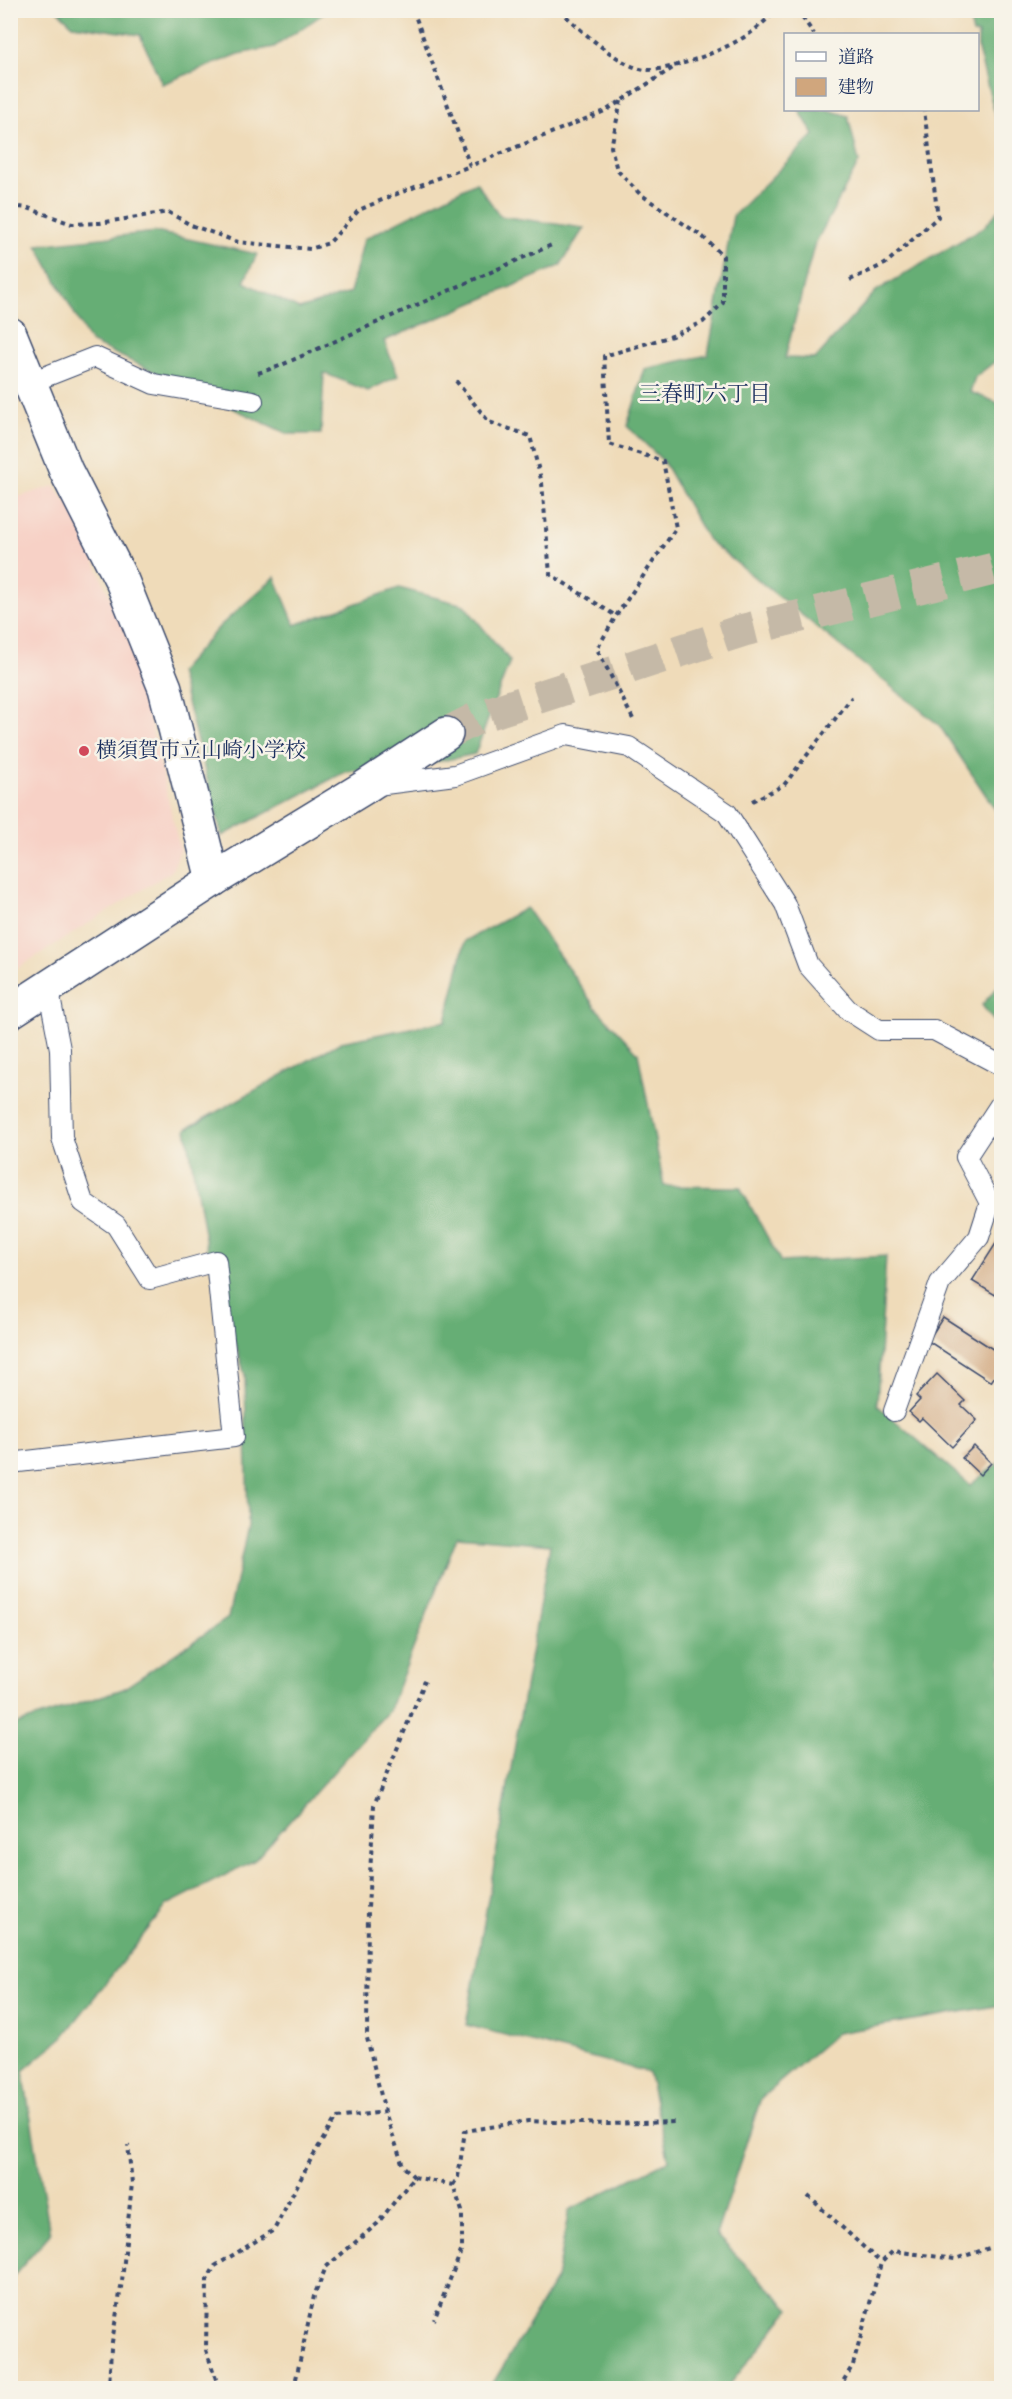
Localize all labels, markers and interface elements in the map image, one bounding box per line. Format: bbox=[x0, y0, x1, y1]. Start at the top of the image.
legend bbox=[784, 33, 979, 111]
text: 道路 bbox=[838, 47, 874, 70]
text: 建物 bbox=[838, 77, 874, 100]
district label: 三春町六丁目 bbox=[639, 381, 771, 409]
place label: 横須賀市立山崎小学校 bbox=[96, 738, 306, 765]
marker: 横須賀市立山崎小学校 bbox=[77, 744, 91, 758]

